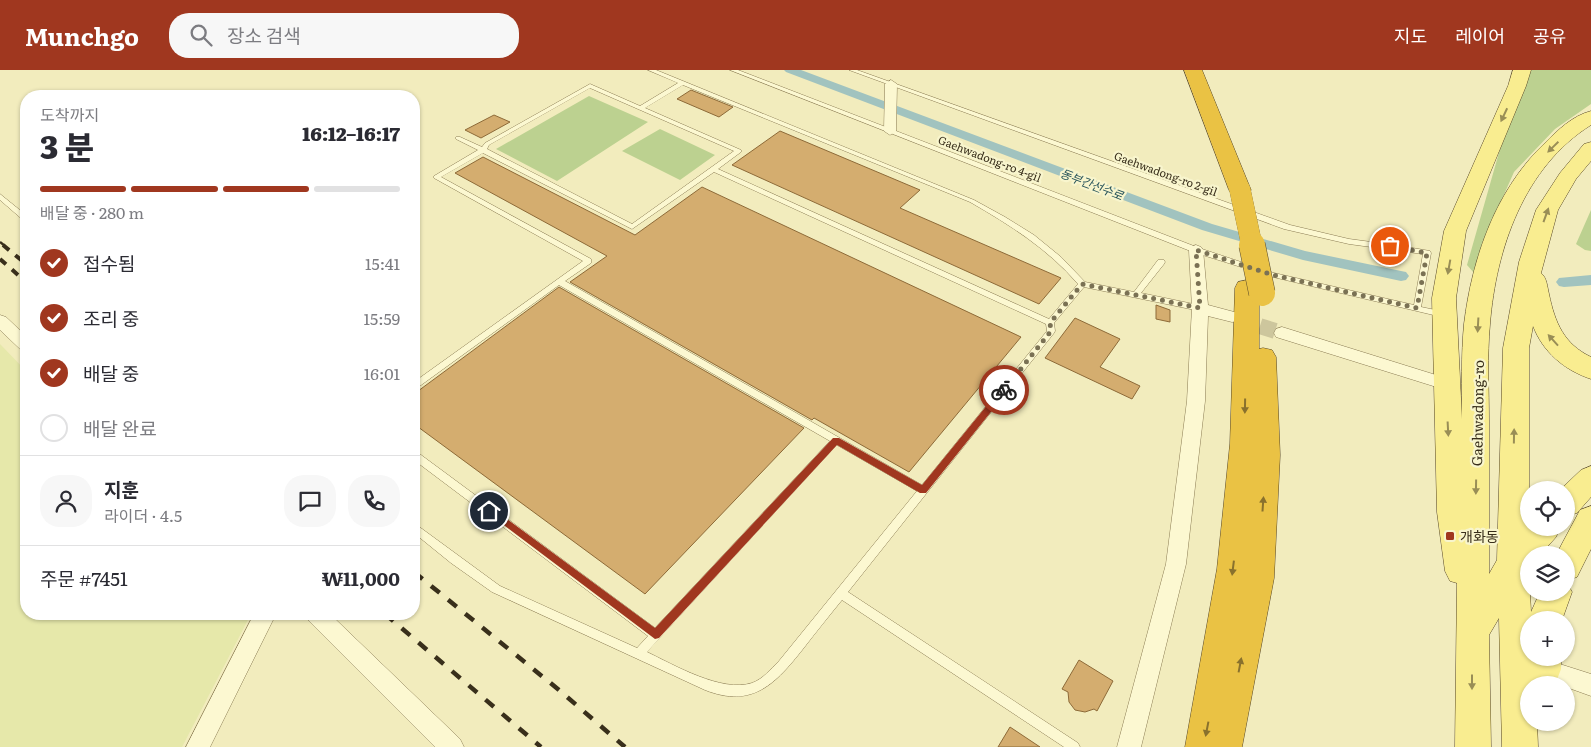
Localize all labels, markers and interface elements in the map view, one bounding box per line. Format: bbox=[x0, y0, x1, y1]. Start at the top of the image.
search box bbox=[169, 13, 519, 58]
text: Munchgo bbox=[25, 18, 139, 53]
icon: search bbox=[187, 21, 215, 49]
text: 장소 검색 bbox=[227, 21, 301, 49]
text: 지도 bbox=[1394, 22, 1427, 49]
text: 레이어 bbox=[1455, 22, 1505, 49]
text: 공유 bbox=[1533, 22, 1566, 49]
text: 도착까지 bbox=[40, 102, 99, 126]
one-way arrow bbox=[1500, 108, 1508, 122]
text: 16:12–16:17 bbox=[302, 119, 400, 147]
text: 3 분 bbox=[40, 121, 94, 169]
street label: Gaehwadong-ro 4-gil bbox=[936, 131, 1044, 185]
one-way arrow bbox=[1547, 141, 1559, 153]
street label: Gaehwadong-ro 2-gil bbox=[1112, 147, 1220, 199]
water label: 동부간선수로 bbox=[1058, 164, 1127, 205]
text: 배달 중 · 280 m bbox=[40, 200, 144, 224]
one-way arrow bbox=[1542, 207, 1550, 222]
pin bbox=[1369, 225, 1411, 267]
icon: bag bbox=[1376, 232, 1404, 260]
icon: check bbox=[40, 249, 68, 277]
text: 접수됨 bbox=[83, 249, 135, 277]
text: 15:41 bbox=[365, 251, 400, 275]
one-way arrow bbox=[1445, 260, 1453, 276]
icon: check bbox=[40, 304, 68, 332]
text: 조리 중 bbox=[83, 304, 139, 332]
text: 15:59 bbox=[364, 306, 400, 330]
one-way arrow bbox=[1474, 317, 1482, 333]
one-way arrow bbox=[1547, 333, 1558, 346]
icon: check bbox=[40, 359, 68, 387]
text: 배달 중 bbox=[83, 359, 139, 387]
street label: Gaehwadong-ro bbox=[1466, 360, 1488, 466]
text: 16:01 bbox=[364, 361, 400, 385]
courier bbox=[979, 365, 1029, 415]
icon: bike bbox=[990, 376, 1018, 404]
one-way arrow bbox=[1241, 399, 1249, 415]
text: 배달 완료 bbox=[83, 414, 157, 442]
one-way arrow bbox=[1444, 422, 1452, 438]
one-way arrow bbox=[1511, 428, 1519, 444]
button: person bbox=[40, 475, 92, 527]
text: 지훈 bbox=[104, 475, 139, 503]
button: chat bbox=[284, 475, 336, 527]
button: phone bbox=[348, 475, 400, 527]
one-way arrow bbox=[1471, 479, 1479, 495]
map controls bbox=[1520, 481, 1575, 731]
button: locate bbox=[1520, 481, 1575, 536]
pin bbox=[468, 490, 510, 532]
one-way arrow bbox=[1259, 496, 1267, 512]
icon: home bbox=[475, 497, 503, 525]
text: 라이더 · 4.5 bbox=[104, 503, 182, 527]
place label: 개화동 bbox=[1460, 526, 1499, 546]
marker: 개화동 bbox=[1444, 530, 1456, 542]
button: layers bbox=[1520, 546, 1575, 601]
one-way arrow bbox=[1229, 561, 1237, 577]
text: 주문 #7451 bbox=[40, 564, 128, 592]
text: ₩11,000 bbox=[322, 564, 400, 592]
button: + bbox=[1520, 611, 1575, 666]
one-way arrow bbox=[1236, 657, 1244, 672]
one-way arrow bbox=[1468, 674, 1476, 690]
button: − bbox=[1520, 676, 1575, 731]
one-way arrow bbox=[1203, 721, 1211, 736]

